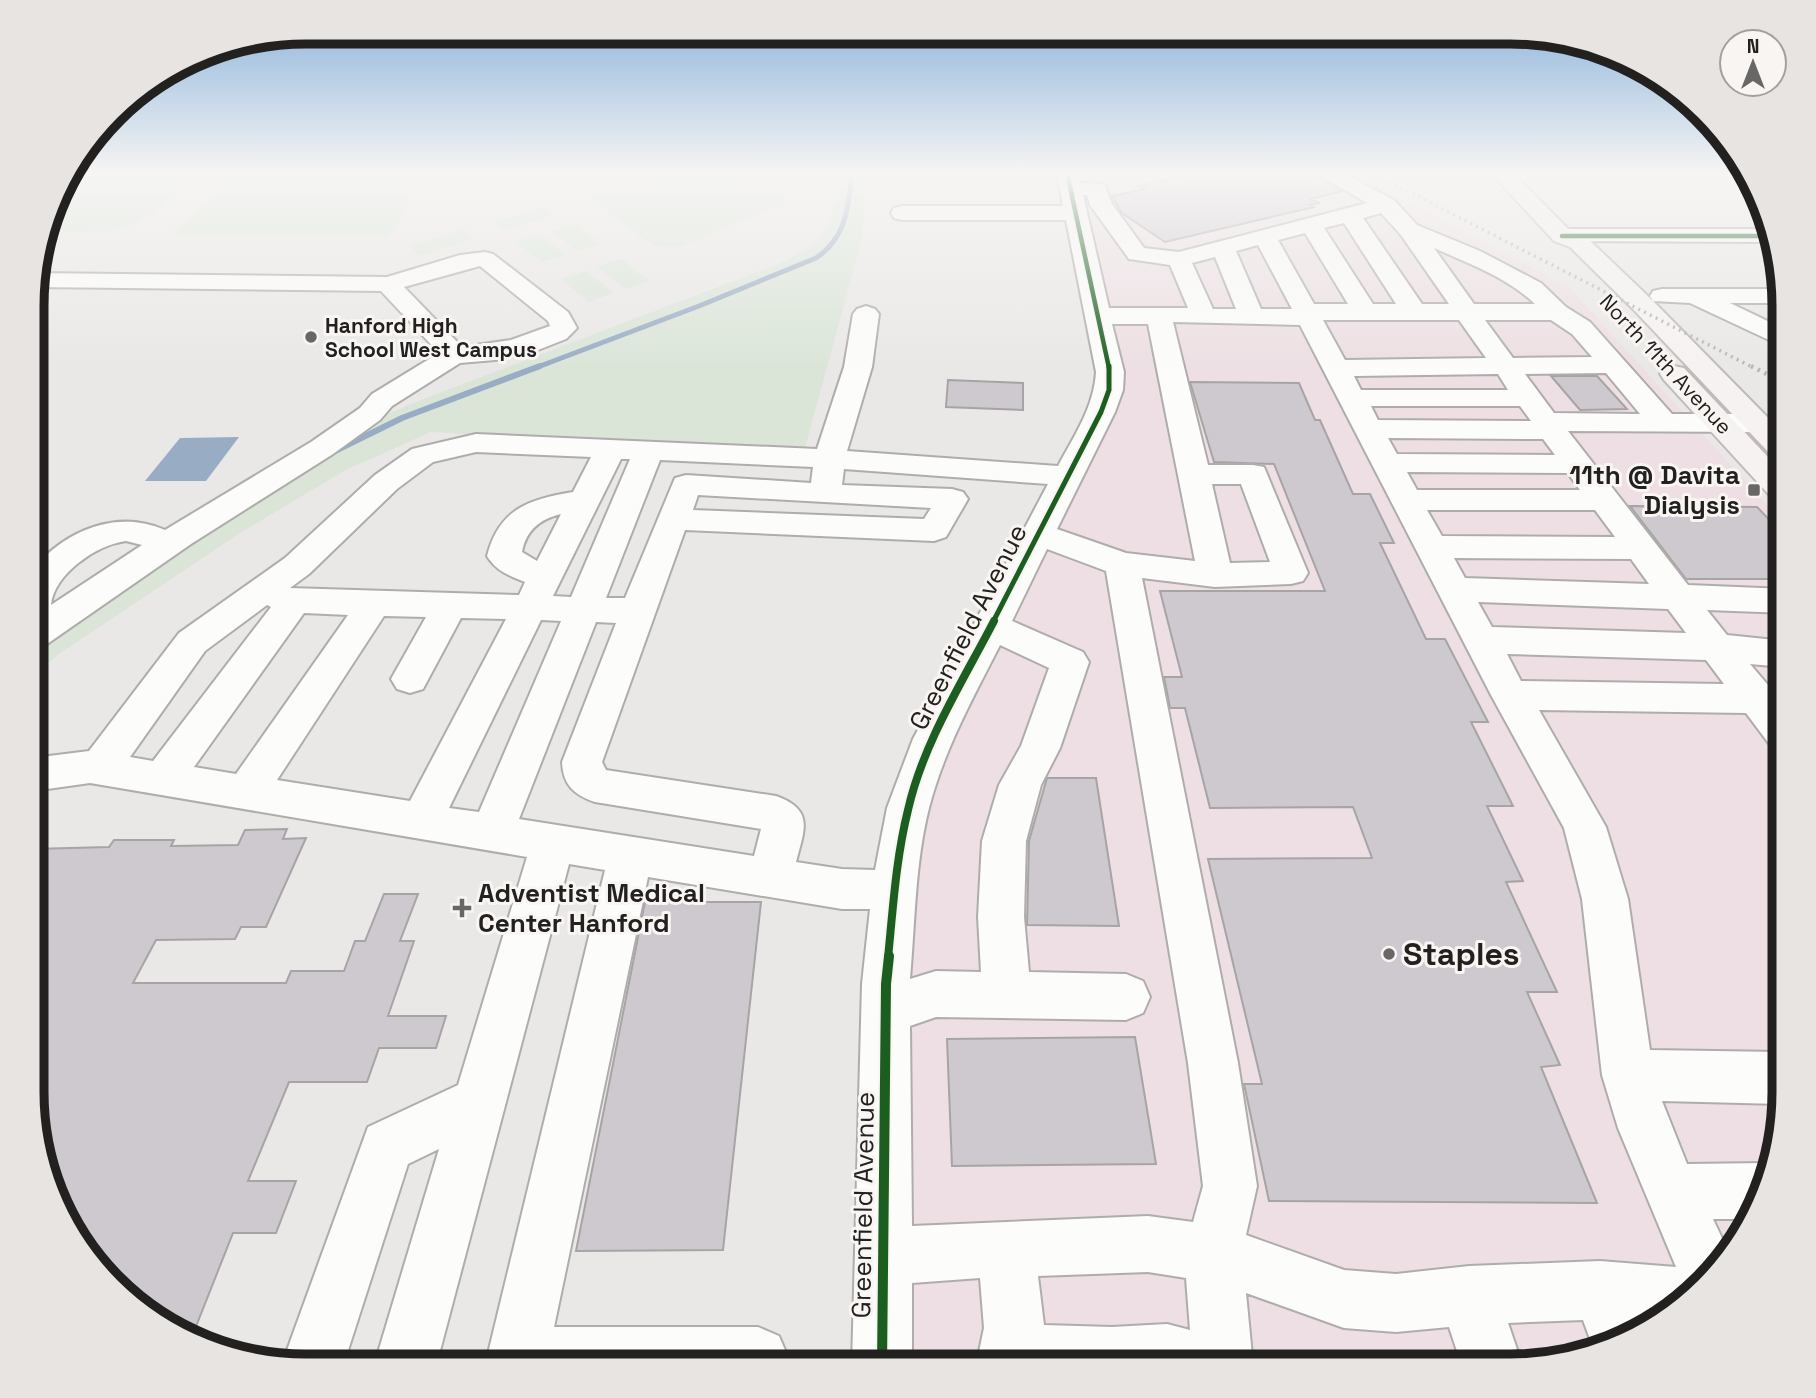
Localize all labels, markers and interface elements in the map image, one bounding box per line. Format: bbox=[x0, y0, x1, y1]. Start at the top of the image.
north arrow bbox=[1718, 28, 1788, 98]
text: N bbox=[1747, 34, 1759, 59]
street label: North 11th Avenue bbox=[1594, 288, 1738, 440]
place label: Hanford High School West Campus bbox=[325, 312, 537, 363]
marker: Hanford High School West Campus bbox=[303, 329, 319, 345]
place label: 11th @ Davita Dialysis bbox=[1569, 458, 1740, 522]
marker: 11th @ Davita Dialysis bbox=[1746, 482, 1762, 498]
street label: Greenfield Avenue bbox=[901, 518, 1035, 736]
place label: Adventist Medical Center Hanford bbox=[478, 876, 705, 940]
marker: Adventist Medical Center Hanford bbox=[452, 898, 472, 918]
place label: Staples bbox=[1403, 934, 1520, 974]
marker: Staples bbox=[1381, 946, 1397, 962]
street label: Greenfield Avenue bbox=[844, 1091, 882, 1319]

